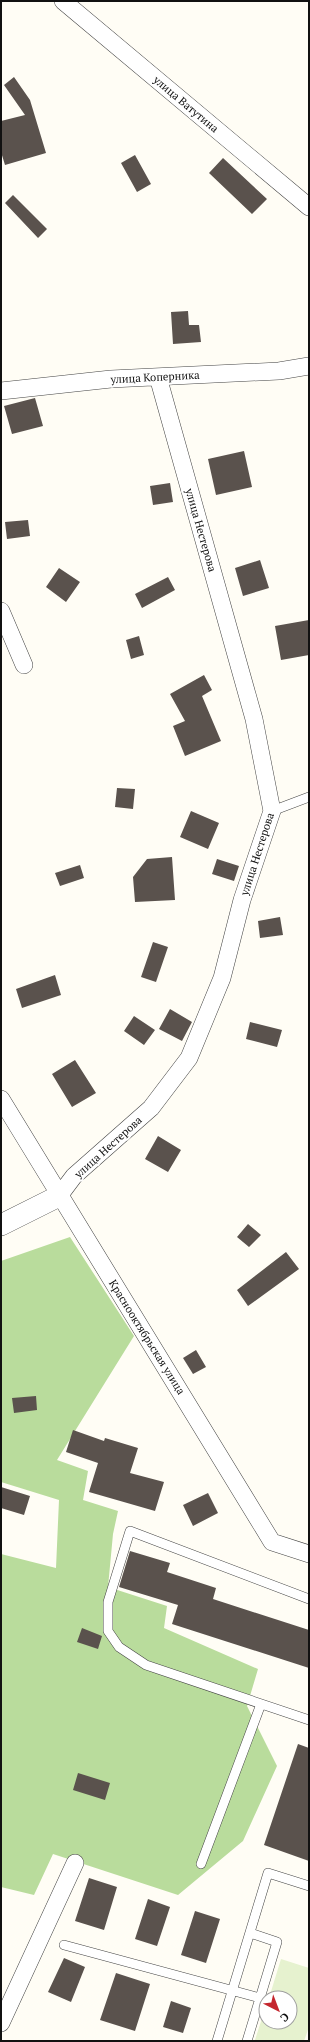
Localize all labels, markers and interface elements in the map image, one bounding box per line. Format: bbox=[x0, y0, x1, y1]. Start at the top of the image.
street label: улица Ватутина bbox=[150, 72, 222, 136]
street label: улица Коперника bbox=[109, 368, 200, 386]
street label: улица Нестерова bbox=[182, 486, 220, 574]
street label: улица Нестерова bbox=[237, 810, 277, 898]
street label: улица Нестерова bbox=[71, 1113, 145, 1182]
street label: Краснооктябрьская улица bbox=[106, 1277, 188, 1397]
north arrow bbox=[258, 1990, 298, 2030]
text: С bbox=[277, 2010, 292, 2025]

